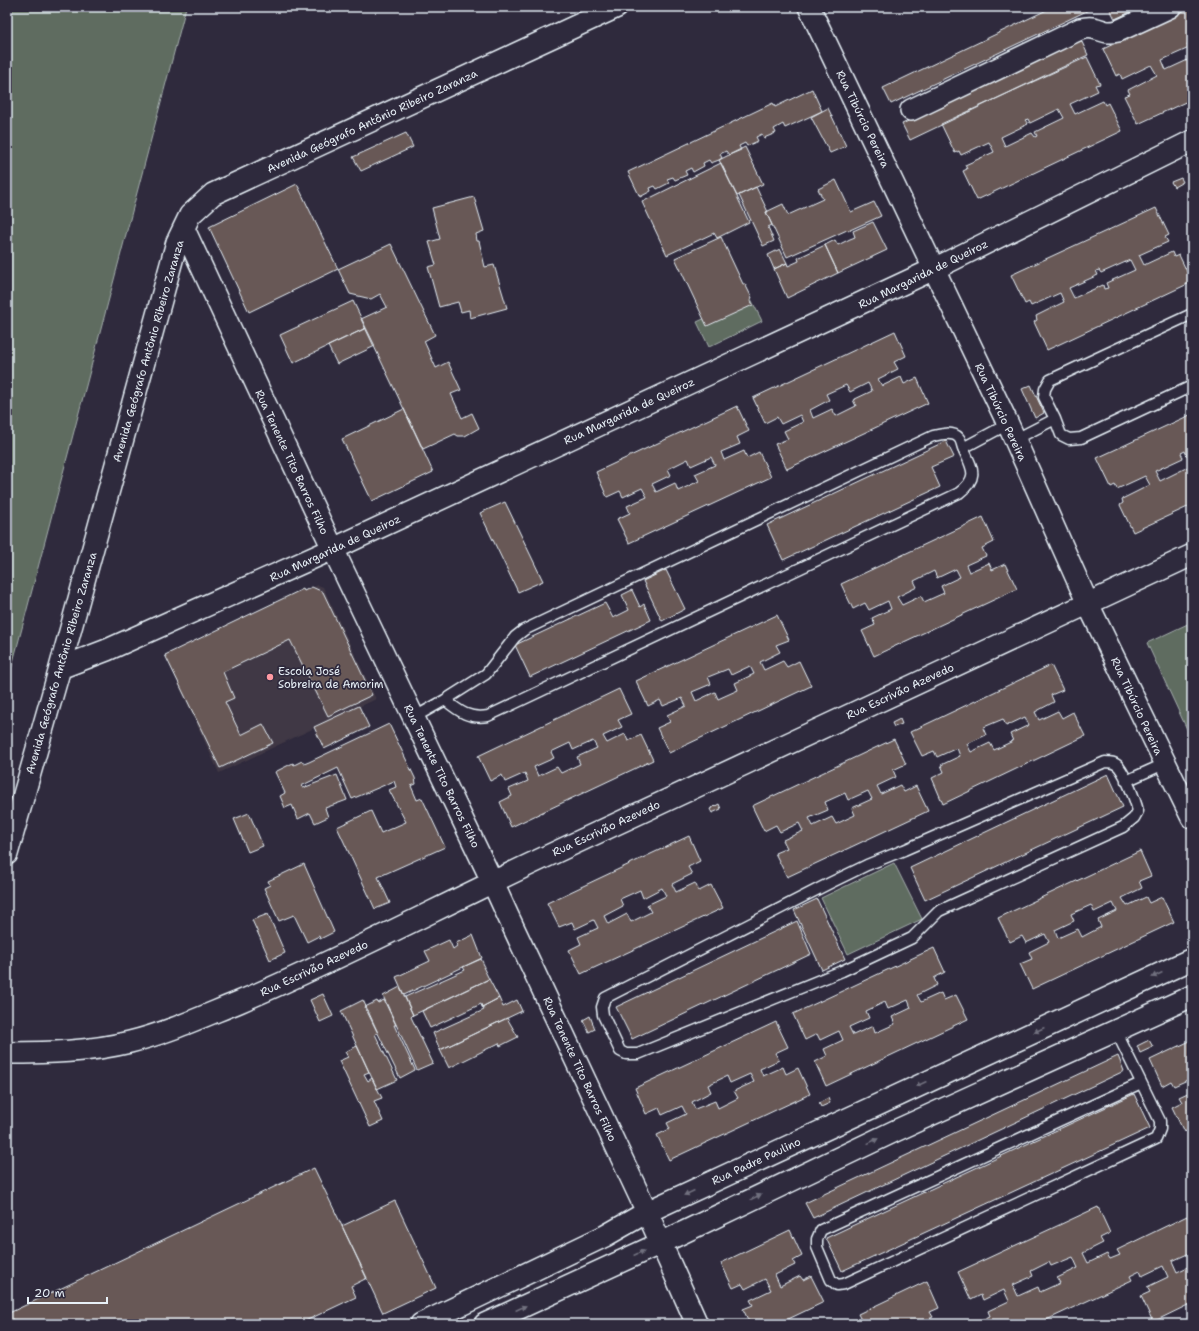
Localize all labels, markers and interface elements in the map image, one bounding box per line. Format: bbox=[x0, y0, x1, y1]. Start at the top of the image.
street label: Avenida Geógrafo Antônio Ribeiro Zaranza bbox=[265, 66, 480, 177]
street label: Rua Tibúrcio Pereira bbox=[832, 68, 893, 171]
street label: Rua Margarida de Queiroz bbox=[856, 236, 991, 312]
street label: Avenida Geógrafo Antônio Ribeiro Zaranza bbox=[110, 238, 187, 464]
street label: Rua Tibúrcio Pereira bbox=[971, 361, 1030, 464]
street label: Rua Margarida de Queiroz bbox=[561, 375, 697, 448]
street label: Rua Tenente Tito Barros Filho bbox=[251, 387, 332, 537]
street label: Rua Margarida de Queiroz bbox=[267, 512, 403, 585]
street label: Avenida Geógrafo Antônio Ribeiro Zaranza bbox=[23, 550, 100, 776]
street label: Rua Tibúrcio Pereira bbox=[1107, 655, 1166, 758]
street label: Rua Escrivão Azevedo bbox=[844, 660, 957, 723]
place label: Escola José Sobreira de Amorim bbox=[278, 664, 384, 692]
marker: Escola José Sobreira de Amorim bbox=[265, 672, 275, 682]
street label: Rua Tenente Tito Barros Filho bbox=[400, 702, 483, 851]
street label: Rua Escrivão Azevedo bbox=[550, 797, 663, 860]
street label: Rua Escrivão Azevedo bbox=[258, 937, 371, 1000]
one-way arrow bbox=[1151, 972, 1162, 978]
street label: Rua Tenente Tito Barros Filho bbox=[539, 994, 620, 1144]
one-way arrow bbox=[1033, 1027, 1044, 1033]
one-way arrow bbox=[915, 1081, 926, 1087]
street label: Rua Padre Paulino bbox=[709, 1134, 803, 1189]
one-way arrow bbox=[868, 1138, 879, 1144]
one-way arrow bbox=[683, 1190, 694, 1196]
one-way arrow bbox=[750, 1194, 762, 1200]
one-way arrow bbox=[633, 1250, 644, 1256]
scale bar bbox=[28, 1279, 107, 1305]
text: 20 m bbox=[34, 1285, 65, 1301]
one-way arrow bbox=[515, 1305, 526, 1311]

